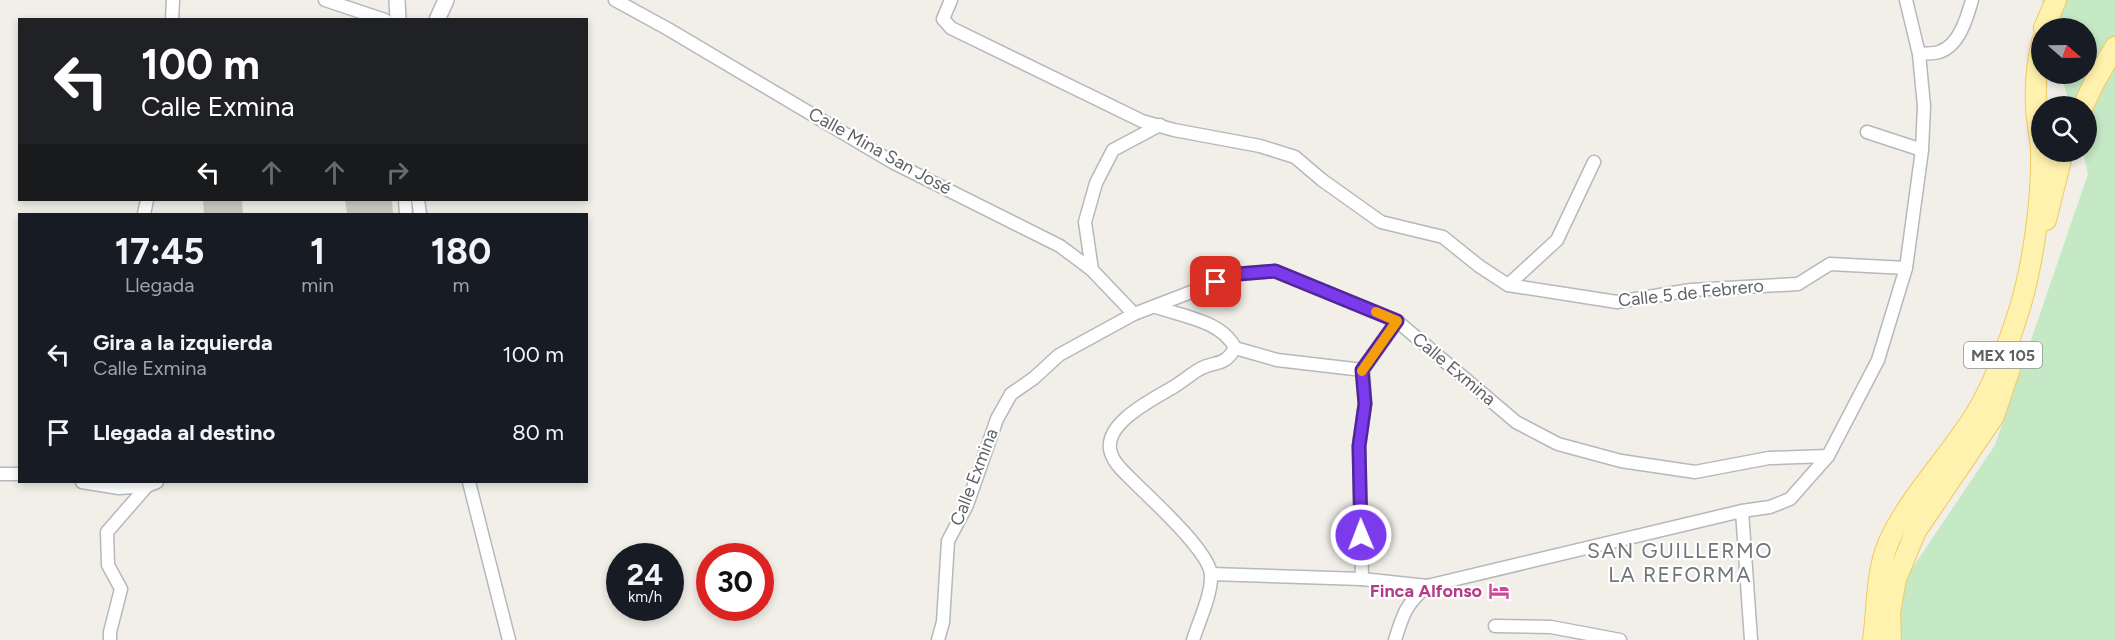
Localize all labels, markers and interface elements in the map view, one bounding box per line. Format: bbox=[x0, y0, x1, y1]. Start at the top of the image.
north arrow bbox=[2031, 18, 2097, 84]
map controls bbox=[2031, 18, 2097, 162]
text: 100 m bbox=[141, 39, 260, 90]
icon: left bbox=[42, 42, 120, 120]
text: Calle Exmina bbox=[141, 90, 294, 123]
button: search bbox=[2031, 96, 2097, 162]
street label: Calle Mina San José bbox=[805, 103, 955, 200]
icon: left bbox=[192, 156, 225, 189]
icon: ahead bbox=[255, 156, 288, 189]
icon: ahead bbox=[318, 156, 351, 189]
icon: right bbox=[381, 156, 414, 189]
text: 17:45 bbox=[115, 230, 204, 273]
text: 1 bbox=[310, 230, 325, 273]
text: 180 bbox=[431, 230, 491, 273]
pin bbox=[1190, 256, 1241, 307]
icon: arrive bbox=[1199, 265, 1232, 298]
text: Llegada bbox=[125, 273, 194, 297]
text: min bbox=[301, 273, 334, 297]
text: m bbox=[452, 273, 469, 297]
street label: Calle 5 de Febrero bbox=[1617, 274, 1765, 312]
street label: Calle Exmina bbox=[1408, 328, 1500, 410]
text: Gira a la izquierda bbox=[93, 329, 273, 356]
icon: left bbox=[42, 338, 75, 371]
text: 100 m bbox=[503, 341, 564, 368]
road number: MEX 105 bbox=[1964, 342, 2042, 368]
text: Calle Exmina bbox=[93, 356, 207, 380]
icon: arrive bbox=[42, 416, 75, 449]
text: Llegada al destino bbox=[93, 419, 275, 446]
text: 80 m bbox=[512, 419, 564, 446]
street label: Calle Exmina bbox=[945, 425, 1003, 529]
position arrow bbox=[1329, 503, 1393, 567]
district label: SAN GUILLERMO LA REFORMA bbox=[1587, 538, 1773, 587]
speed limit sign: 30 bbox=[696, 543, 774, 621]
text: 24 bbox=[627, 556, 663, 593]
hotel icon: Finca Alfonso bbox=[1487, 579, 1511, 603]
place label: Finca Alfonso bbox=[1370, 580, 1482, 602]
text: km/h bbox=[628, 588, 662, 606]

